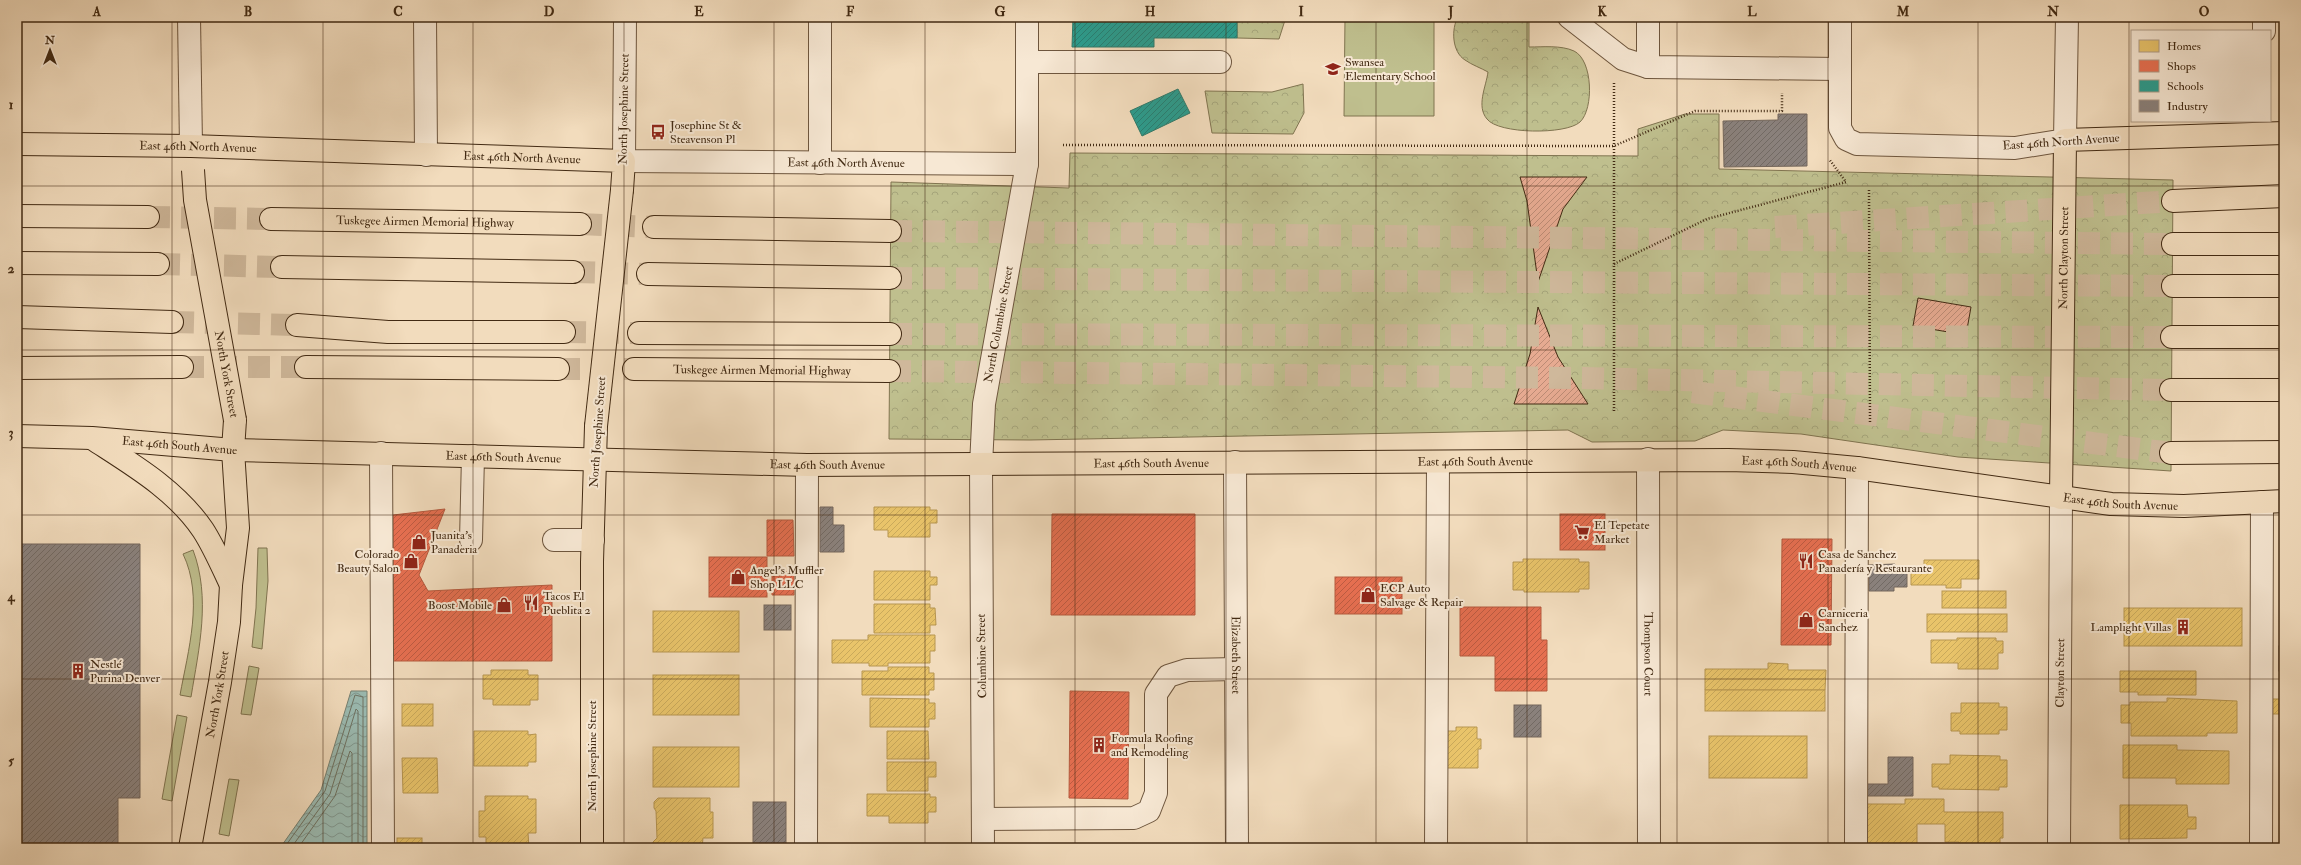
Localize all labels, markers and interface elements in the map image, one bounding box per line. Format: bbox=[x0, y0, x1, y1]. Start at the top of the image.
text: A bbox=[92, 4, 102, 20]
text: B bbox=[244, 4, 252, 20]
text: C bbox=[393, 4, 403, 20]
text: D bbox=[544, 4, 555, 20]
text: E bbox=[694, 4, 704, 20]
text: F bbox=[846, 4, 855, 20]
text: G bbox=[995, 4, 1006, 20]
text: H bbox=[1145, 4, 1156, 20]
text: I bbox=[1298, 4, 1304, 20]
text: J bbox=[1447, 4, 1454, 21]
text: K bbox=[1597, 4, 1607, 20]
text: L bbox=[1747, 4, 1757, 20]
text: M bbox=[1896, 4, 1910, 20]
text: N bbox=[2046, 4, 2059, 20]
text: O bbox=[2199, 4, 2210, 20]
north arrow bbox=[30, 30, 70, 70]
legend bbox=[2131, 30, 2271, 122]
text: N bbox=[44, 34, 56, 47]
text: Homes bbox=[2167, 39, 2201, 54]
street label: North Josephine Street bbox=[616, 53, 632, 165]
place label: Swansea Elementary School bbox=[1345, 55, 1436, 84]
text: Shops bbox=[2167, 59, 2196, 74]
school or university icon: Swansea Elementary School bbox=[1324, 60, 1342, 78]
text: Schools bbox=[2167, 79, 2204, 94]
text: 1 bbox=[9, 97, 14, 113]
text: Industry bbox=[2167, 99, 2209, 114]
place label: Josephine St & Steavenson Pl bbox=[669, 118, 742, 147]
bus stop icon: Josephine St & Steavenson Pl bbox=[649, 123, 667, 141]
street label: East 46th North Avenue bbox=[2002, 130, 2120, 154]
street label: East 46th North Avenue bbox=[139, 138, 257, 156]
street label: East 46th North Avenue bbox=[463, 148, 581, 167]
street label: East 46th North Avenue bbox=[787, 155, 905, 171]
street label: North Clayton Street bbox=[2056, 206, 2072, 309]
street label: Tuskegee Airmen Memorial Highway bbox=[336, 213, 515, 230]
text: 2 bbox=[8, 261, 15, 277]
street label: North Columbine Street bbox=[980, 265, 1016, 384]
street label: North York Street bbox=[211, 329, 242, 419]
street label: Tuskegee Airmen Memorial Highway bbox=[673, 362, 852, 378]
street label: North Josephine Street bbox=[587, 376, 609, 488]
text: 3 bbox=[9, 425, 14, 441]
street label: East 46th South Avenue bbox=[121, 433, 237, 458]
street label: East 46th South Avenue bbox=[445, 448, 561, 466]
street label: East 46th South Avenue bbox=[1741, 453, 1857, 475]
street label: East 46th South Avenue bbox=[1417, 454, 1533, 469]
street label: East 46th South Avenue bbox=[1093, 455, 1209, 471]
street label: East 46th South Avenue bbox=[769, 457, 885, 473]
street label: East 46th South Avenue bbox=[2062, 490, 2178, 513]
place label: El Tepetate Market bbox=[1594, 518, 1649, 547]
supermarket icon: El Tepetate Market bbox=[1573, 523, 1591, 541]
place label: Juanita's Panaderia bbox=[430, 528, 478, 557]
shop icon: Juanita's Panaderia bbox=[410, 533, 428, 551]
place label: Colorado Beauty Salon bbox=[337, 547, 399, 576]
place label: Casa de Sanchez Panadería y Restaurante bbox=[1818, 547, 1932, 576]
shop icon: Colorado Beauty Salon bbox=[402, 552, 420, 570]
restaurant icon: Casa de Sanchez Panadería y Restaurante bbox=[1797, 552, 1815, 570]
place label: Angel's Muffler Shop LLC bbox=[749, 563, 824, 592]
shop icon: Angel's Muffler Shop LLC bbox=[729, 568, 747, 586]
place label: ECP Auto Salvage & Repair bbox=[1380, 581, 1463, 610]
shop icon: ECP Auto Salvage & Repair bbox=[1359, 586, 1377, 604]
text: 4 bbox=[6, 589, 15, 605]
place label: Tacos El Pueblita 2 bbox=[543, 589, 591, 618]
restaurant icon: Tacos El Pueblita 2 bbox=[522, 594, 540, 612]
shop icon: Boost Mobile bbox=[495, 596, 513, 614]
place label: Boost Mobile bbox=[428, 598, 492, 613]
place label: Carniceria Sanchez bbox=[1818, 606, 1869, 635]
shop icon: Carniceria Sanchez bbox=[1797, 611, 1815, 629]
street label: Thompson Court bbox=[1641, 612, 1656, 696]
street label: Columbine Street bbox=[974, 613, 990, 698]
street label: Elizabeth Street bbox=[1228, 616, 1244, 694]
building icon: Lamplight Villas bbox=[2174, 618, 2192, 636]
place label: Lamplight Villas bbox=[2090, 620, 2171, 635]
street label: Clayton Street bbox=[2052, 638, 2068, 708]
street label: North York Street bbox=[203, 650, 232, 739]
place label: Nestlé Purina Denver bbox=[90, 657, 160, 686]
building icon: Nestlé Purina Denver bbox=[69, 662, 87, 680]
street label: North Josephine Street bbox=[585, 700, 600, 812]
place label: Formula Roofing and Remodeling bbox=[1111, 731, 1194, 760]
building icon: Formula Roofing and Remodeling bbox=[1090, 736, 1108, 754]
text: 5 bbox=[8, 753, 14, 769]

